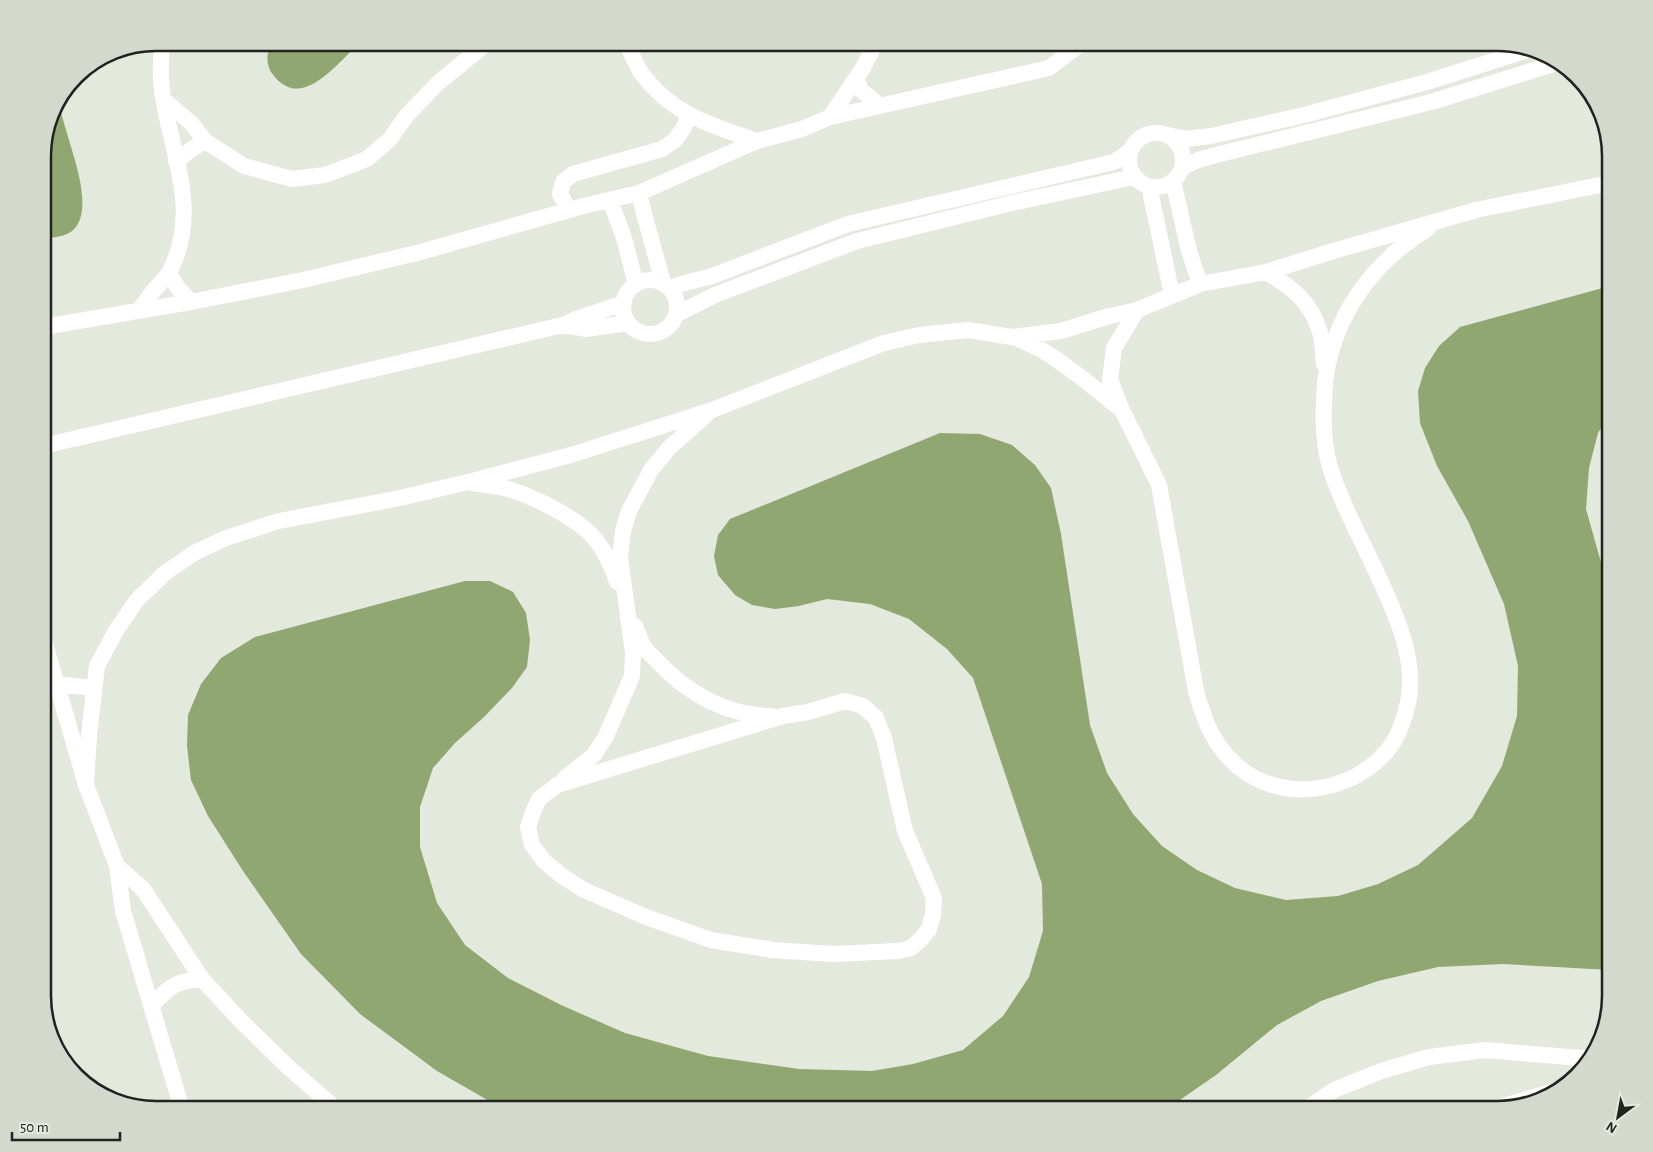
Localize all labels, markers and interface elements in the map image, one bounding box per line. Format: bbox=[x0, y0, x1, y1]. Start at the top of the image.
north arrow bbox=[1593, 1092, 1643, 1142]
scale bar bbox=[12, 1110, 120, 1142]
text: N bbox=[1604, 1119, 1619, 1136]
text: 50 m bbox=[20, 1120, 49, 1135]

